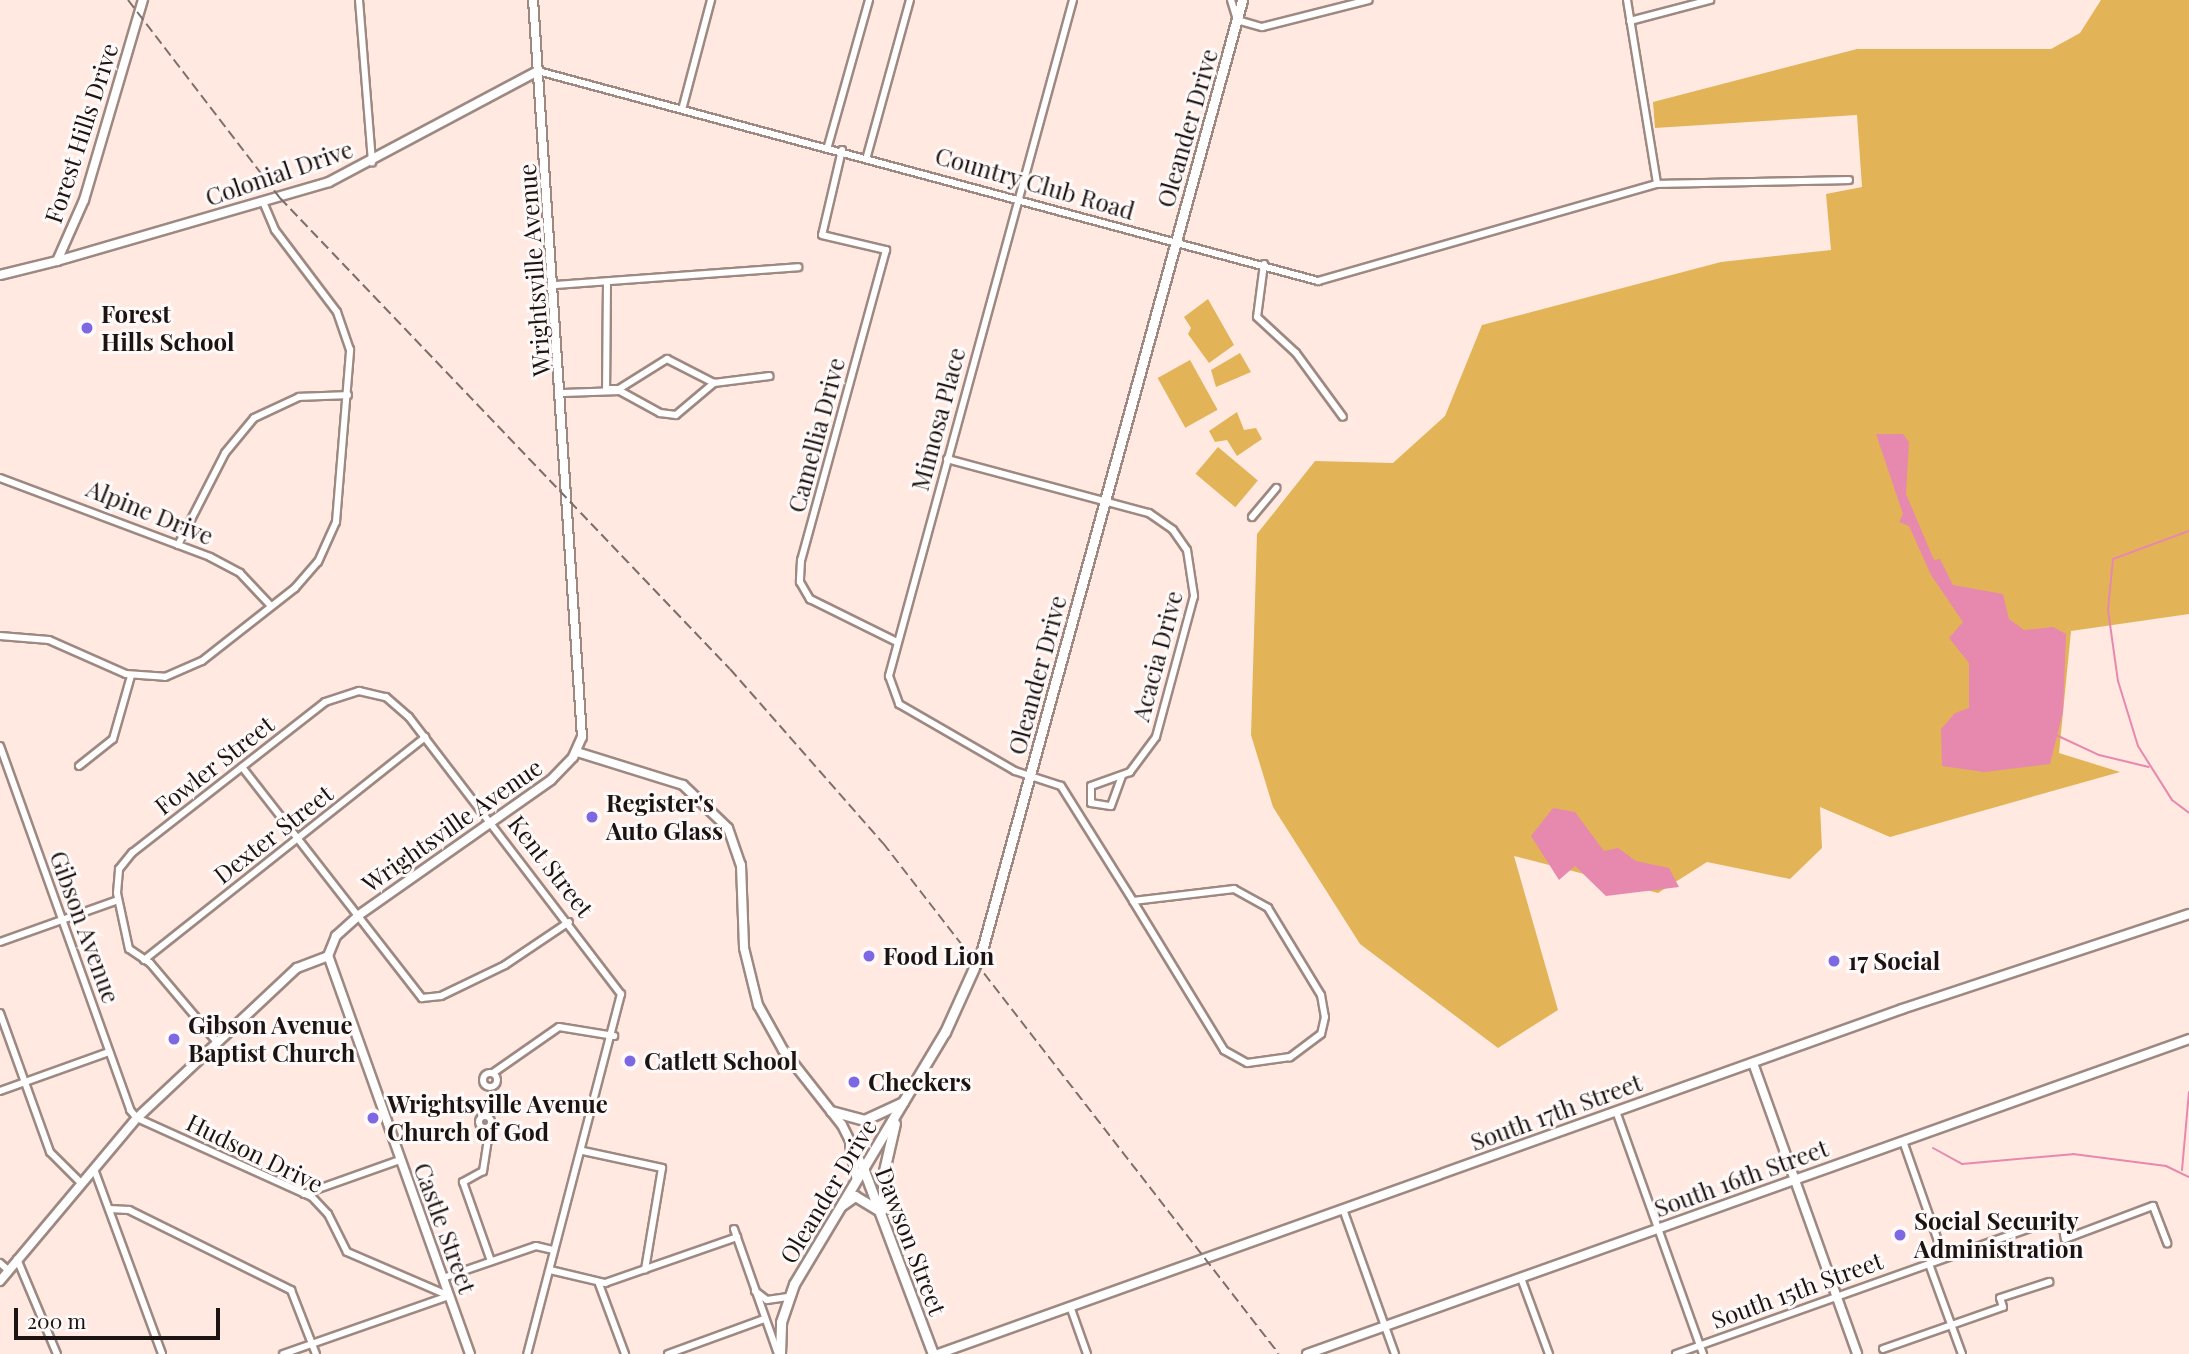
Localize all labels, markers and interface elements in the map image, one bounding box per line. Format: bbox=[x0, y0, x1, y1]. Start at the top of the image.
street label: Forest Hills Drive bbox=[38, 39, 124, 227]
street label: Oleander Drive bbox=[1151, 45, 1223, 211]
street label: Colonial Drive bbox=[201, 134, 357, 212]
street label: Country Club Road bbox=[932, 141, 1138, 225]
street label: Wrightsville Avenue bbox=[512, 162, 556, 378]
place label: Forest Hills School bbox=[101, 300, 234, 356]
marker: Forest Hills School bbox=[79, 320, 95, 336]
street label: Mimosa Place bbox=[905, 344, 971, 494]
street label: Camellia Drive bbox=[781, 354, 851, 516]
street label: Alpine Drive bbox=[82, 474, 218, 550]
street label: Acacia Drive bbox=[1126, 588, 1188, 724]
street label: Oleander Drive bbox=[1002, 592, 1072, 758]
street label: Fowler Street bbox=[148, 709, 280, 821]
street label: Wrightsville Avenue bbox=[356, 752, 548, 898]
street label: Dexter Street bbox=[208, 779, 338, 889]
place label: Register's Auto Glass bbox=[606, 789, 723, 845]
street label: Kent Street bbox=[502, 809, 600, 923]
marker: Register's Auto Glass bbox=[584, 809, 600, 825]
street label: Gibson Avenue bbox=[44, 847, 126, 1007]
place label: Food Lion bbox=[883, 942, 994, 970]
place label: 17 Social bbox=[1848, 947, 1941, 975]
marker: Food Lion bbox=[861, 948, 877, 964]
marker: 17 Social bbox=[1826, 953, 1842, 969]
place label: Gibson Avenue Baptist Church bbox=[188, 1011, 356, 1067]
marker: Gibson Avenue Baptist Church bbox=[166, 1031, 182, 1047]
place label: Catlett School bbox=[644, 1047, 798, 1075]
marker: Catlett School bbox=[622, 1053, 638, 1069]
place label: Checkers bbox=[868, 1068, 971, 1096]
street label: South 17th Street bbox=[1466, 1068, 1646, 1156]
marker: Checkers bbox=[846, 1074, 862, 1090]
place label: Wrightsville Avenue Church of God bbox=[387, 1090, 609, 1146]
street label: Hudson Drive bbox=[182, 1107, 328, 1199]
marker: Wrightsville Avenue Church of God bbox=[365, 1110, 381, 1126]
street label: Oleander Drive bbox=[773, 1113, 883, 1269]
street label: South 16th Street bbox=[1650, 1133, 1832, 1223]
street label: Castle Street bbox=[408, 1159, 482, 1297]
street label: Dawson Street bbox=[870, 1163, 952, 1319]
place label: Social Security Administration bbox=[1914, 1207, 2083, 1263]
marker: Social Security Administration bbox=[1892, 1227, 1908, 1243]
street label: South 15th Street bbox=[1707, 1246, 1887, 1334]
scale bar bbox=[18, 1294, 224, 1338]
text: 200 m bbox=[27, 1306, 86, 1334]

